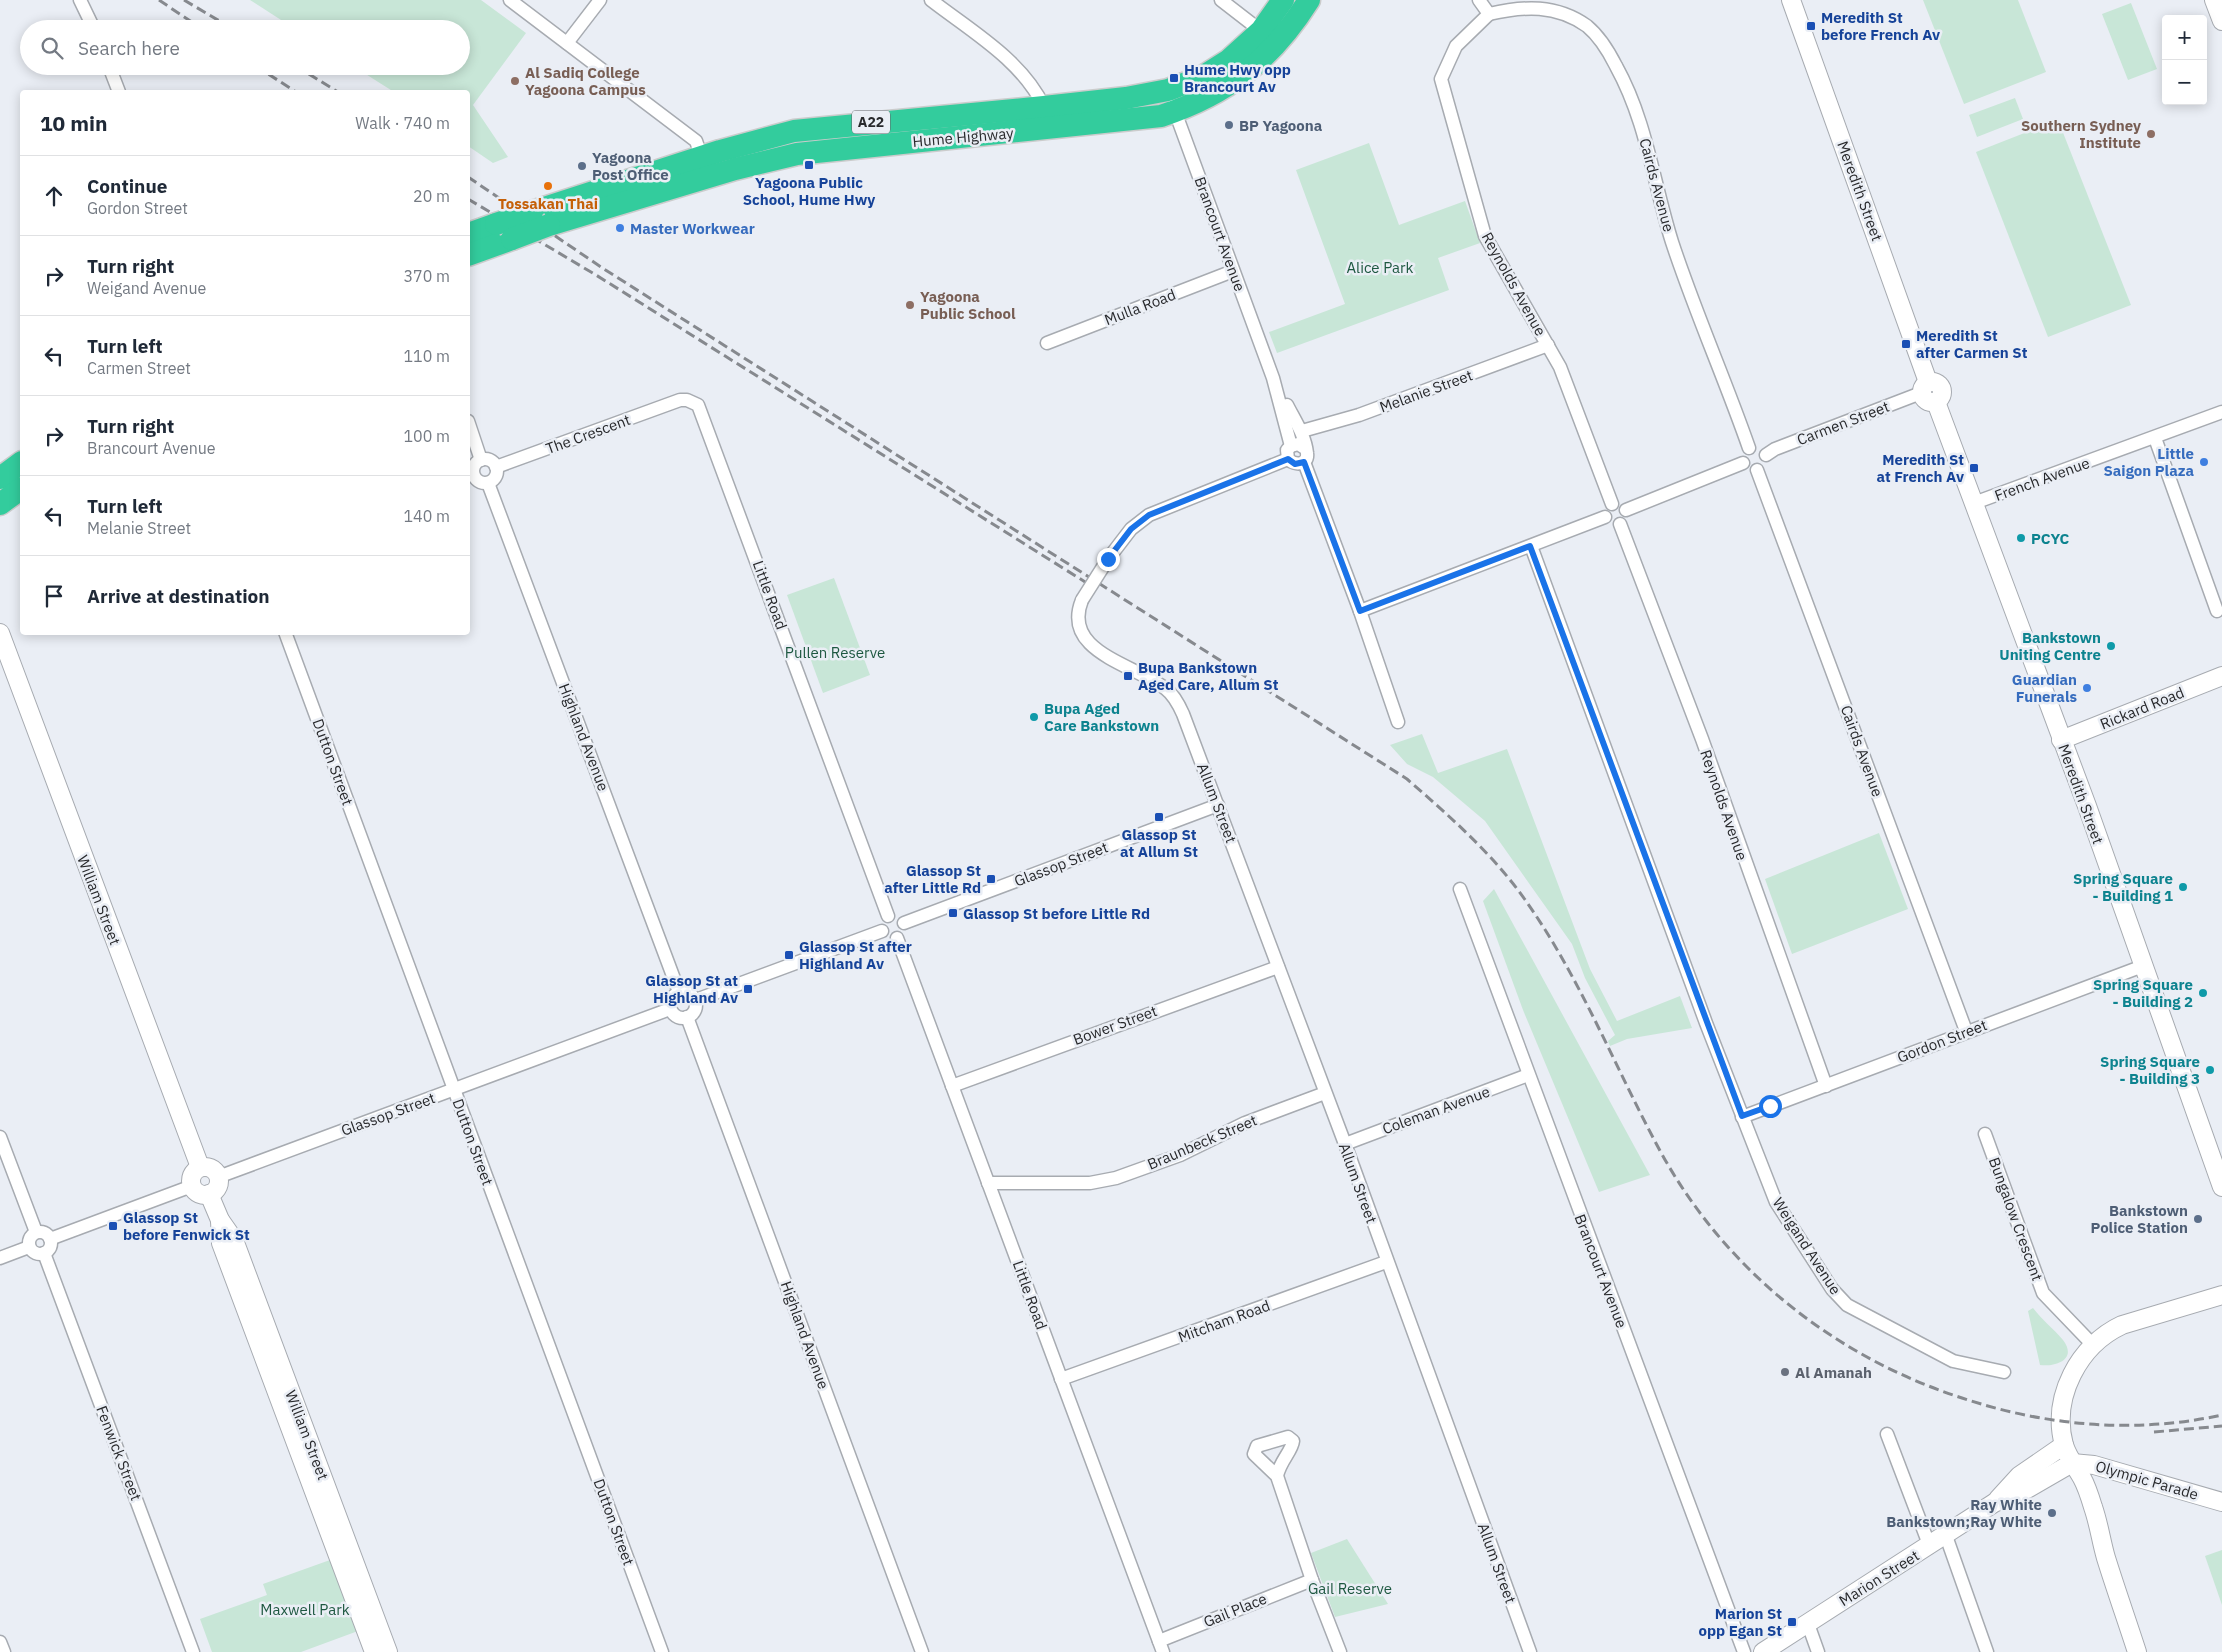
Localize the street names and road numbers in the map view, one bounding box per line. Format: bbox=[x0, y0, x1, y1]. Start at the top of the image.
road number: A22 bbox=[852, 110, 890, 134]
street label: Hume Highway bbox=[912, 123, 1015, 151]
street label: Cairds Avenue bbox=[1635, 136, 1679, 234]
street label: Meredith Street bbox=[1833, 138, 1887, 244]
street label: Brancourt Avenue bbox=[1190, 174, 1250, 294]
street label: Reynolds Avenue bbox=[1478, 229, 1550, 339]
street label: Mulla Road bbox=[1102, 285, 1178, 329]
street label: Melanie Street bbox=[1377, 365, 1475, 417]
street label: Carmen Street bbox=[1794, 397, 1892, 449]
street label: The Crescent bbox=[543, 410, 633, 458]
street label: French Avenue bbox=[1992, 453, 2092, 505]
street label: Little Road bbox=[749, 558, 791, 632]
street label: Highland Avenue bbox=[555, 681, 613, 793]
street label: Rickard Road bbox=[2097, 683, 2187, 733]
street label: Cairds Avenue bbox=[1837, 703, 1887, 799]
street label: Dutton Street bbox=[309, 716, 357, 808]
street label: Meredith Street bbox=[2054, 741, 2108, 847]
street label: Reynolds Avenue bbox=[1696, 747, 1752, 863]
street label: Allum Street bbox=[1193, 760, 1241, 846]
street label: Glassop Street bbox=[1011, 837, 1111, 891]
street label: William Street bbox=[73, 852, 125, 948]
street label: Bower Street bbox=[1070, 1001, 1160, 1049]
street label: Gordon Street bbox=[1894, 1015, 1990, 1067]
street label: Coleman Avenue bbox=[1380, 1082, 1492, 1138]
street label: Glassop Street bbox=[338, 1088, 438, 1140]
street label: Dutton Street bbox=[449, 1096, 497, 1188]
street label: Braunbeck Street bbox=[1144, 1110, 1260, 1174]
street label: Allum Street bbox=[1335, 1140, 1381, 1226]
street label: Bungalow Crescent bbox=[1985, 1155, 2047, 1283]
street label: Weigand Avenue bbox=[1769, 1194, 1845, 1298]
street label: Brancourt Avenue bbox=[1571, 1211, 1631, 1331]
street label: Little Road bbox=[1009, 1258, 1051, 1332]
street label: Highland Avenue bbox=[777, 1278, 833, 1392]
street label: Mitcham Road bbox=[1175, 1296, 1273, 1346]
street label: William Street bbox=[281, 1387, 333, 1483]
street label: Fenwick Street bbox=[92, 1403, 146, 1503]
street label: Olympic Parade bbox=[2093, 1456, 2201, 1504]
street label: Dutton Street bbox=[590, 1476, 638, 1568]
street label: Allum Street bbox=[1474, 1520, 1520, 1606]
street label: Marion Street bbox=[1835, 1546, 1923, 1610]
street label: Gail Place bbox=[1201, 1589, 1269, 1631]

